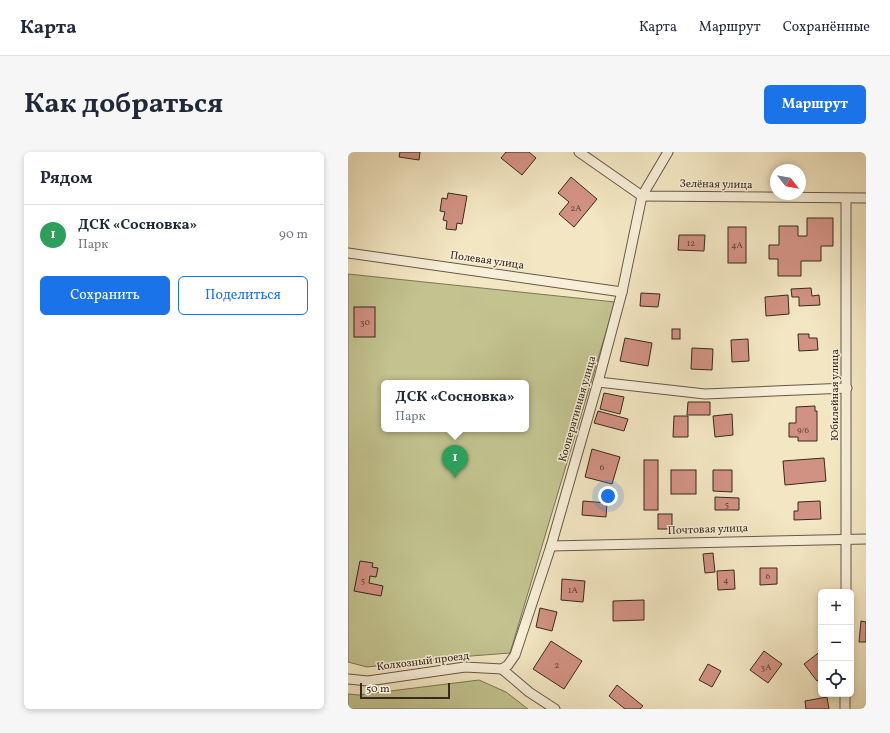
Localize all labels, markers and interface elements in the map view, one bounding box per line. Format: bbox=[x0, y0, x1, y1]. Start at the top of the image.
text: Карта bbox=[20, 15, 77, 41]
text: Карта bbox=[639, 18, 677, 37]
text: Маршрут bbox=[699, 18, 761, 37]
text: Сохранённые bbox=[783, 18, 870, 37]
text: Как добраться bbox=[24, 85, 223, 124]
button: Маршрут bbox=[764, 85, 866, 124]
north arrow bbox=[770, 164, 806, 200]
text: Рядом bbox=[40, 167, 93, 190]
street label: Зелёная улица bbox=[679, 177, 753, 193]
house number: 2А bbox=[570, 202, 582, 215]
text: ДСК «Сосновка» bbox=[78, 215, 197, 236]
text: 1 bbox=[50, 226, 56, 244]
text: 90 m bbox=[279, 226, 308, 244]
text: Парк bbox=[78, 236, 108, 254]
house number: 12 bbox=[687, 237, 695, 250]
house number: 4А bbox=[731, 239, 744, 252]
street label: Полевая улица bbox=[449, 248, 525, 274]
button: Сохранить bbox=[40, 276, 170, 315]
button: Поделиться bbox=[178, 276, 308, 315]
house number: 30 bbox=[360, 316, 371, 329]
street label: Юбилейная улица bbox=[828, 348, 843, 441]
street label: Кооперативная улица bbox=[556, 354, 600, 464]
popup bbox=[381, 380, 529, 432]
text: ДСК «Сосновка» bbox=[395, 387, 515, 408]
text: Парк bbox=[395, 408, 425, 426]
house number: 9/6 bbox=[797, 424, 810, 437]
pin: 1 bbox=[442, 445, 468, 478]
house number: 6 bbox=[600, 461, 605, 474]
your location bbox=[598, 486, 618, 506]
house number: 5 bbox=[725, 498, 729, 511]
street label: Почтовая улица bbox=[668, 521, 749, 539]
house number: 6 bbox=[766, 570, 771, 583]
house number: 5 bbox=[361, 574, 365, 587]
house number: 4 bbox=[723, 574, 729, 587]
house number: 1А bbox=[568, 584, 579, 597]
map controls bbox=[818, 589, 854, 697]
button: + bbox=[818, 589, 854, 625]
button: − bbox=[818, 625, 854, 661]
street label: Колхозный проезд bbox=[376, 649, 471, 675]
house number: 2 bbox=[555, 659, 560, 672]
house number: 3А bbox=[761, 661, 772, 674]
button: locate bbox=[818, 661, 854, 697]
scale bar bbox=[360, 681, 450, 700]
text: 50 m bbox=[366, 682, 390, 697]

